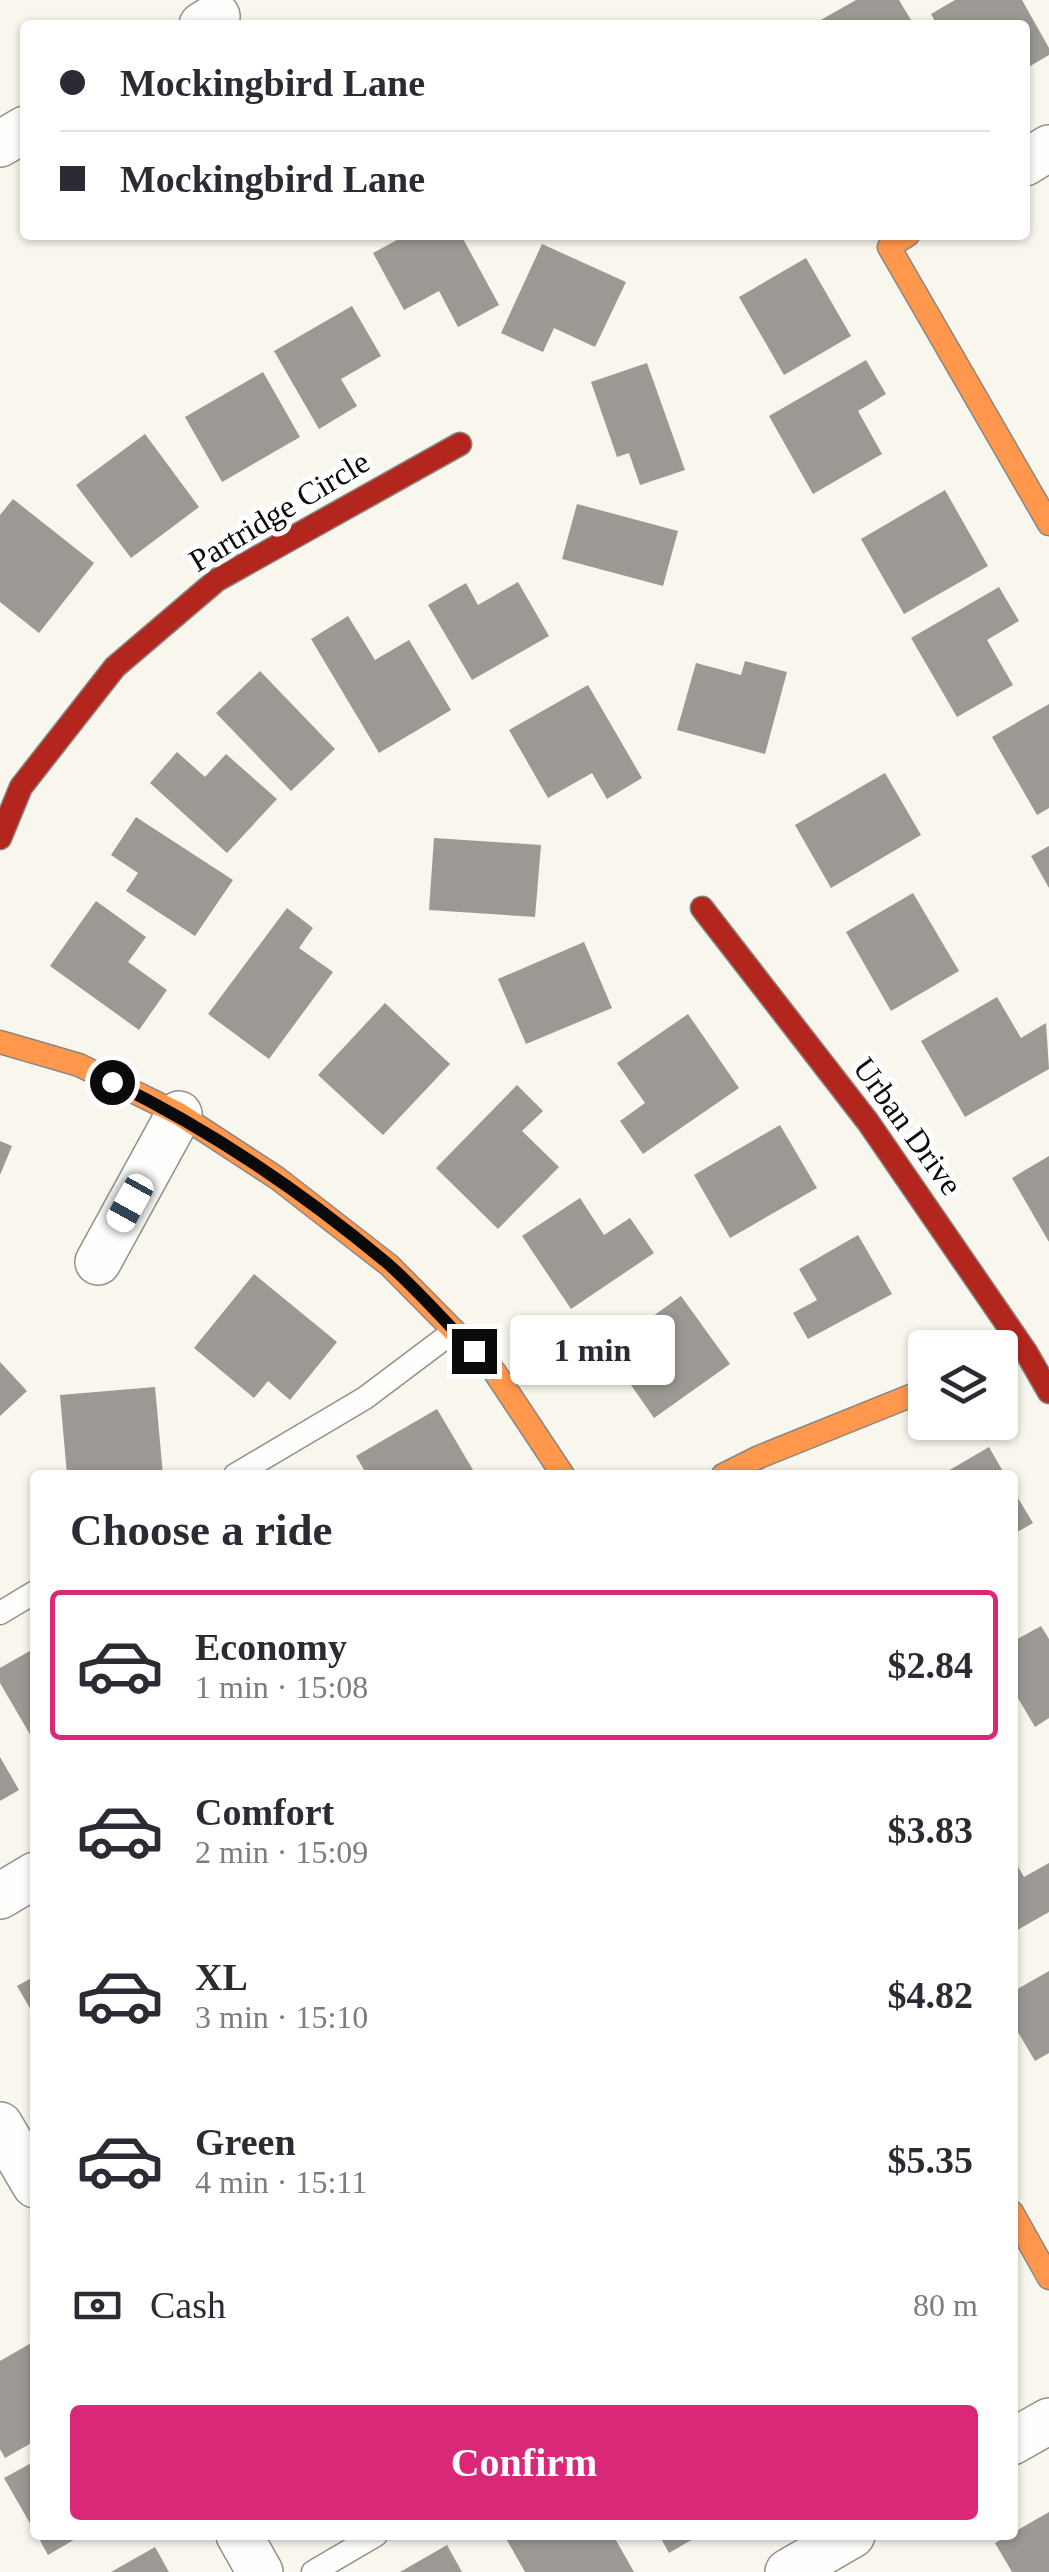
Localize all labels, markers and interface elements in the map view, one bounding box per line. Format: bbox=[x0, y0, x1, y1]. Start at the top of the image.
text: Mockingbird Lane bbox=[120, 62, 425, 104]
text: Mockingbird Lane bbox=[120, 158, 425, 200]
street label: Partridge Circle bbox=[183, 443, 375, 579]
street label: Urban Drive bbox=[846, 1050, 970, 1202]
route start bbox=[90, 1060, 135, 1105]
car bbox=[102, 1169, 158, 1237]
callout: 1 min bbox=[509, 1316, 674, 1386]
route end bbox=[452, 1329, 497, 1374]
map controls bbox=[908, 1330, 1018, 1440]
button: layers bbox=[908, 1330, 1018, 1440]
text: 1 min bbox=[554, 1332, 631, 1368]
text: Choose a ride bbox=[70, 1505, 333, 1555]
icon: car bbox=[75, 1620, 165, 1710]
text: Economy bbox=[195, 1626, 347, 1668]
text: $2.84 bbox=[888, 1644, 973, 1686]
text: 1 min · 15:08 bbox=[195, 1669, 368, 1705]
icon: car bbox=[75, 1785, 165, 1875]
text: Comfort bbox=[195, 1791, 334, 1833]
text: $3.83 bbox=[888, 1809, 973, 1851]
text: 2 min · 15:09 bbox=[195, 1834, 368, 1870]
icon: car bbox=[75, 1950, 165, 2040]
text: XL bbox=[195, 1956, 248, 1998]
text: $4.82 bbox=[888, 1974, 973, 2016]
text: 3 min · 15:10 bbox=[195, 1999, 368, 2035]
icon: car bbox=[75, 2115, 165, 2205]
text: Green bbox=[195, 2121, 296, 2163]
text: $5.35 bbox=[888, 2139, 973, 2181]
text: 4 min · 15:11 bbox=[195, 2164, 367, 2200]
icon: cash bbox=[70, 2278, 125, 2333]
text: Cash bbox=[150, 2284, 226, 2326]
text: 80 m bbox=[913, 2287, 978, 2323]
button: Confirm bbox=[70, 2405, 978, 2520]

